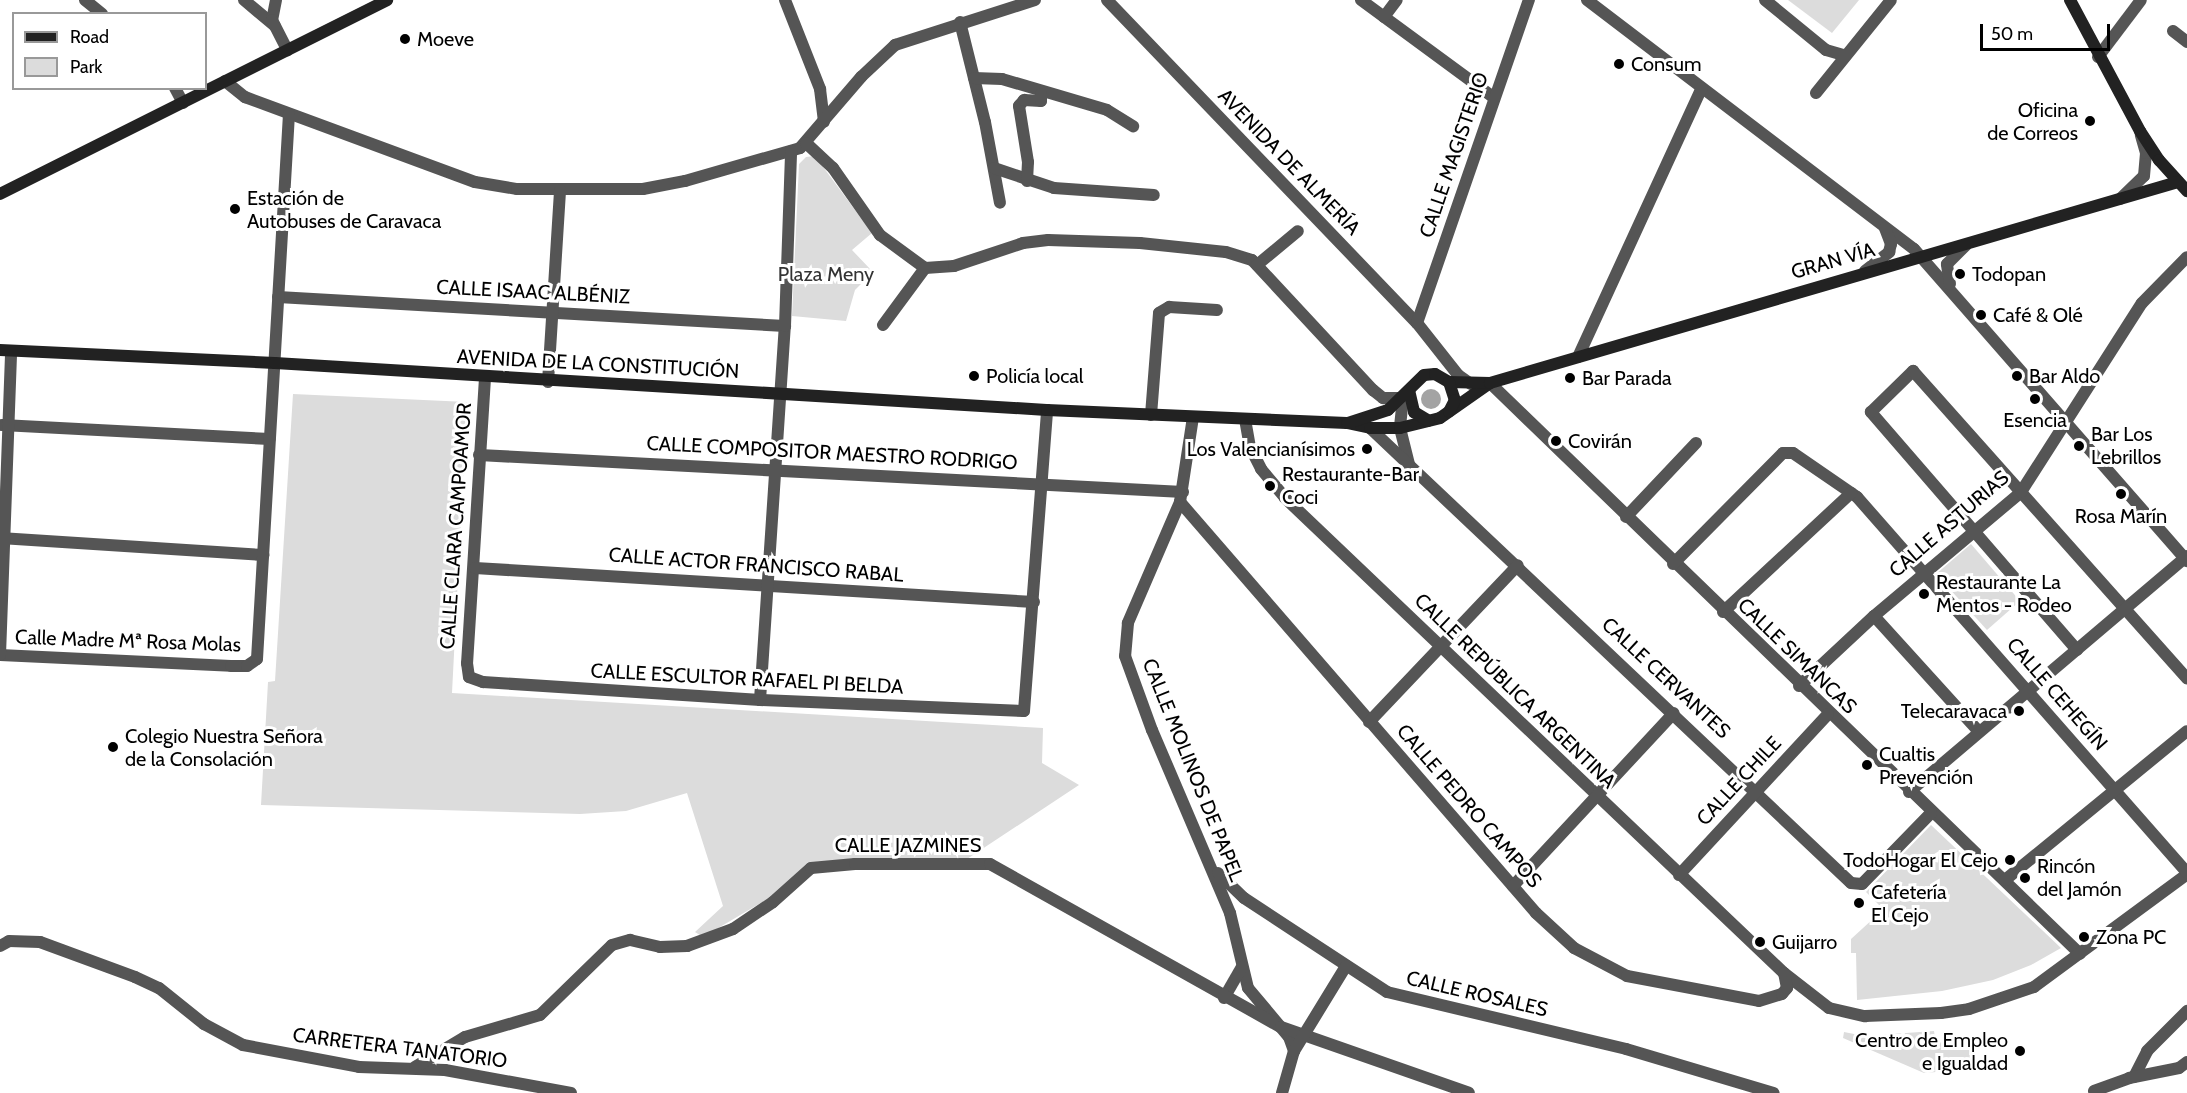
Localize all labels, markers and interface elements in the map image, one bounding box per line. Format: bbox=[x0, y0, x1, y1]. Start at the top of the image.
legend bbox=[12, 12, 207, 90]
scale bar bbox=[1983, 12, 2114, 50]
text: 50 m bbox=[1991, 23, 2033, 45]
text: Road bbox=[70, 26, 109, 48]
place label: Moeve bbox=[417, 27, 474, 51]
marker: Moeve bbox=[398, 32, 412, 46]
place label: Consum bbox=[1631, 52, 1702, 76]
text: Park bbox=[70, 56, 102, 78]
marker: Consum bbox=[1612, 57, 1626, 71]
street label: CALLE MAGISTERIO bbox=[1414, 69, 1494, 241]
street label: AVENIDA DE ALMERÍA bbox=[1213, 84, 1365, 240]
place label: Oficina de Correos bbox=[1987, 98, 2078, 145]
marker: Oficina de Correos bbox=[2083, 114, 2097, 128]
place label: Estación de Autobuses de Caravaca bbox=[247, 186, 441, 233]
marker: Estación de Autobuses de Caravaca bbox=[228, 202, 242, 216]
street label: GRAN VÍA bbox=[1788, 238, 1878, 284]
park label: Plaza Meny bbox=[778, 262, 874, 286]
place label: Todopan bbox=[1972, 262, 2046, 286]
marker: Todopan bbox=[1953, 267, 1967, 281]
street label: CALLE ISAAC ALBÉNIZ bbox=[436, 275, 630, 309]
place label: Café & Olé bbox=[1993, 303, 2083, 327]
marker: Café & Olé bbox=[1974, 308, 1988, 322]
street label: AVENIDA DE LA CONSTITUCIÓN bbox=[456, 345, 740, 383]
place label: Policía local bbox=[986, 364, 1084, 388]
place label: Bar Aldo bbox=[2029, 364, 2100, 388]
place label: Bar Parada bbox=[1582, 366, 1672, 390]
marker: Policía local bbox=[967, 369, 981, 383]
marker: Bar Aldo bbox=[2010, 369, 2024, 383]
marker: Bar Parada bbox=[1563, 371, 1577, 385]
marker: Esencia bbox=[2028, 392, 2042, 406]
street label: CALLE CLARA CAMPOAMOR bbox=[435, 402, 477, 650]
place label: Esencia bbox=[2003, 408, 2067, 432]
place label: Bar Los Lebrillos bbox=[2091, 422, 2161, 469]
place label: Covirán bbox=[1568, 429, 1632, 453]
street label: CALLE COMPOSITOR MAESTRO RODRIGO bbox=[646, 431, 1018, 475]
marker: Covirán bbox=[1549, 434, 1563, 448]
place label: Los Valencianísimos bbox=[1187, 437, 1355, 461]
marker: Bar Los Lebrillos bbox=[2072, 439, 2086, 453]
marker: Los Valencianísimos bbox=[1360, 442, 1374, 456]
place label: Restaurante-Bar Coci bbox=[1282, 462, 1419, 509]
street label: CALLE ASTURIAS bbox=[1884, 466, 2014, 582]
marker: Restaurante-Bar Coci bbox=[1263, 479, 1277, 493]
marker: Rosa Marín bbox=[2114, 487, 2128, 501]
place label: Rosa Marín bbox=[2075, 504, 2167, 528]
street label: CALLE ACTOR FRANCISCO RABAL bbox=[608, 543, 904, 587]
place label: Restaurante La Mentos - Rodeo bbox=[1936, 570, 2072, 617]
marker: Restaurante La Mentos - Rodeo bbox=[1917, 587, 1931, 601]
street label: CALLE REPÚBLICA ARGENTINA bbox=[1409, 588, 1621, 794]
street label: CALLE SIMANCAS bbox=[1733, 593, 1861, 719]
street label: CALLE CERVANTES bbox=[1597, 612, 1735, 744]
street label: Calle Madre Mª Rosa Molas bbox=[15, 625, 241, 657]
street label: CALLE CEHEGÍN bbox=[2002, 633, 2112, 755]
street label: CALLE MOLINOS DE PAPEL bbox=[1137, 655, 1249, 885]
street label: CALLE ESCULTOR RAFAEL PI BELDA bbox=[590, 659, 904, 699]
place label: Telecaravaca bbox=[1901, 699, 2007, 723]
marker: Telecaravaca bbox=[2012, 704, 2026, 718]
street label: CALLE PEDRO CAMPOS bbox=[1392, 719, 1546, 893]
place label: Colegio Nuestra Señora de la Consolación bbox=[125, 724, 323, 771]
street label: CALLE CHILE bbox=[1692, 732, 1786, 830]
marker: Colegio Nuestra Señora de la Consolación bbox=[106, 740, 120, 754]
place label: Cualtis Prevención bbox=[1879, 742, 1973, 789]
marker: Cualtis Prevención bbox=[1860, 758, 1874, 772]
street label: CALLE JAZMINES bbox=[835, 833, 981, 857]
place label: TodoHogar El Cejo bbox=[1843, 848, 1998, 872]
marker: TodoHogar El Cejo bbox=[2003, 853, 2017, 867]
place label: Rincón del Jamón bbox=[2037, 855, 2122, 902]
marker: Rincón del Jamón bbox=[2018, 871, 2032, 885]
place label: Cafetería El Cejo bbox=[1871, 880, 1947, 927]
marker: Cafetería El Cejo bbox=[1852, 896, 1866, 910]
place label: Zona PC bbox=[2096, 925, 2166, 949]
place label: Guijarro bbox=[1772, 930, 1837, 954]
marker: Zona PC bbox=[2077, 930, 2091, 944]
marker: Guijarro bbox=[1753, 935, 1767, 949]
street label: CALLE ROSALES bbox=[1404, 966, 1550, 1022]
street label: CARRETERA TANATORIO bbox=[291, 1023, 509, 1073]
place label: Centro de Empleo e Igualdad bbox=[1855, 1028, 2008, 1075]
marker: Centro de Empleo e Igualdad bbox=[2013, 1044, 2027, 1058]

